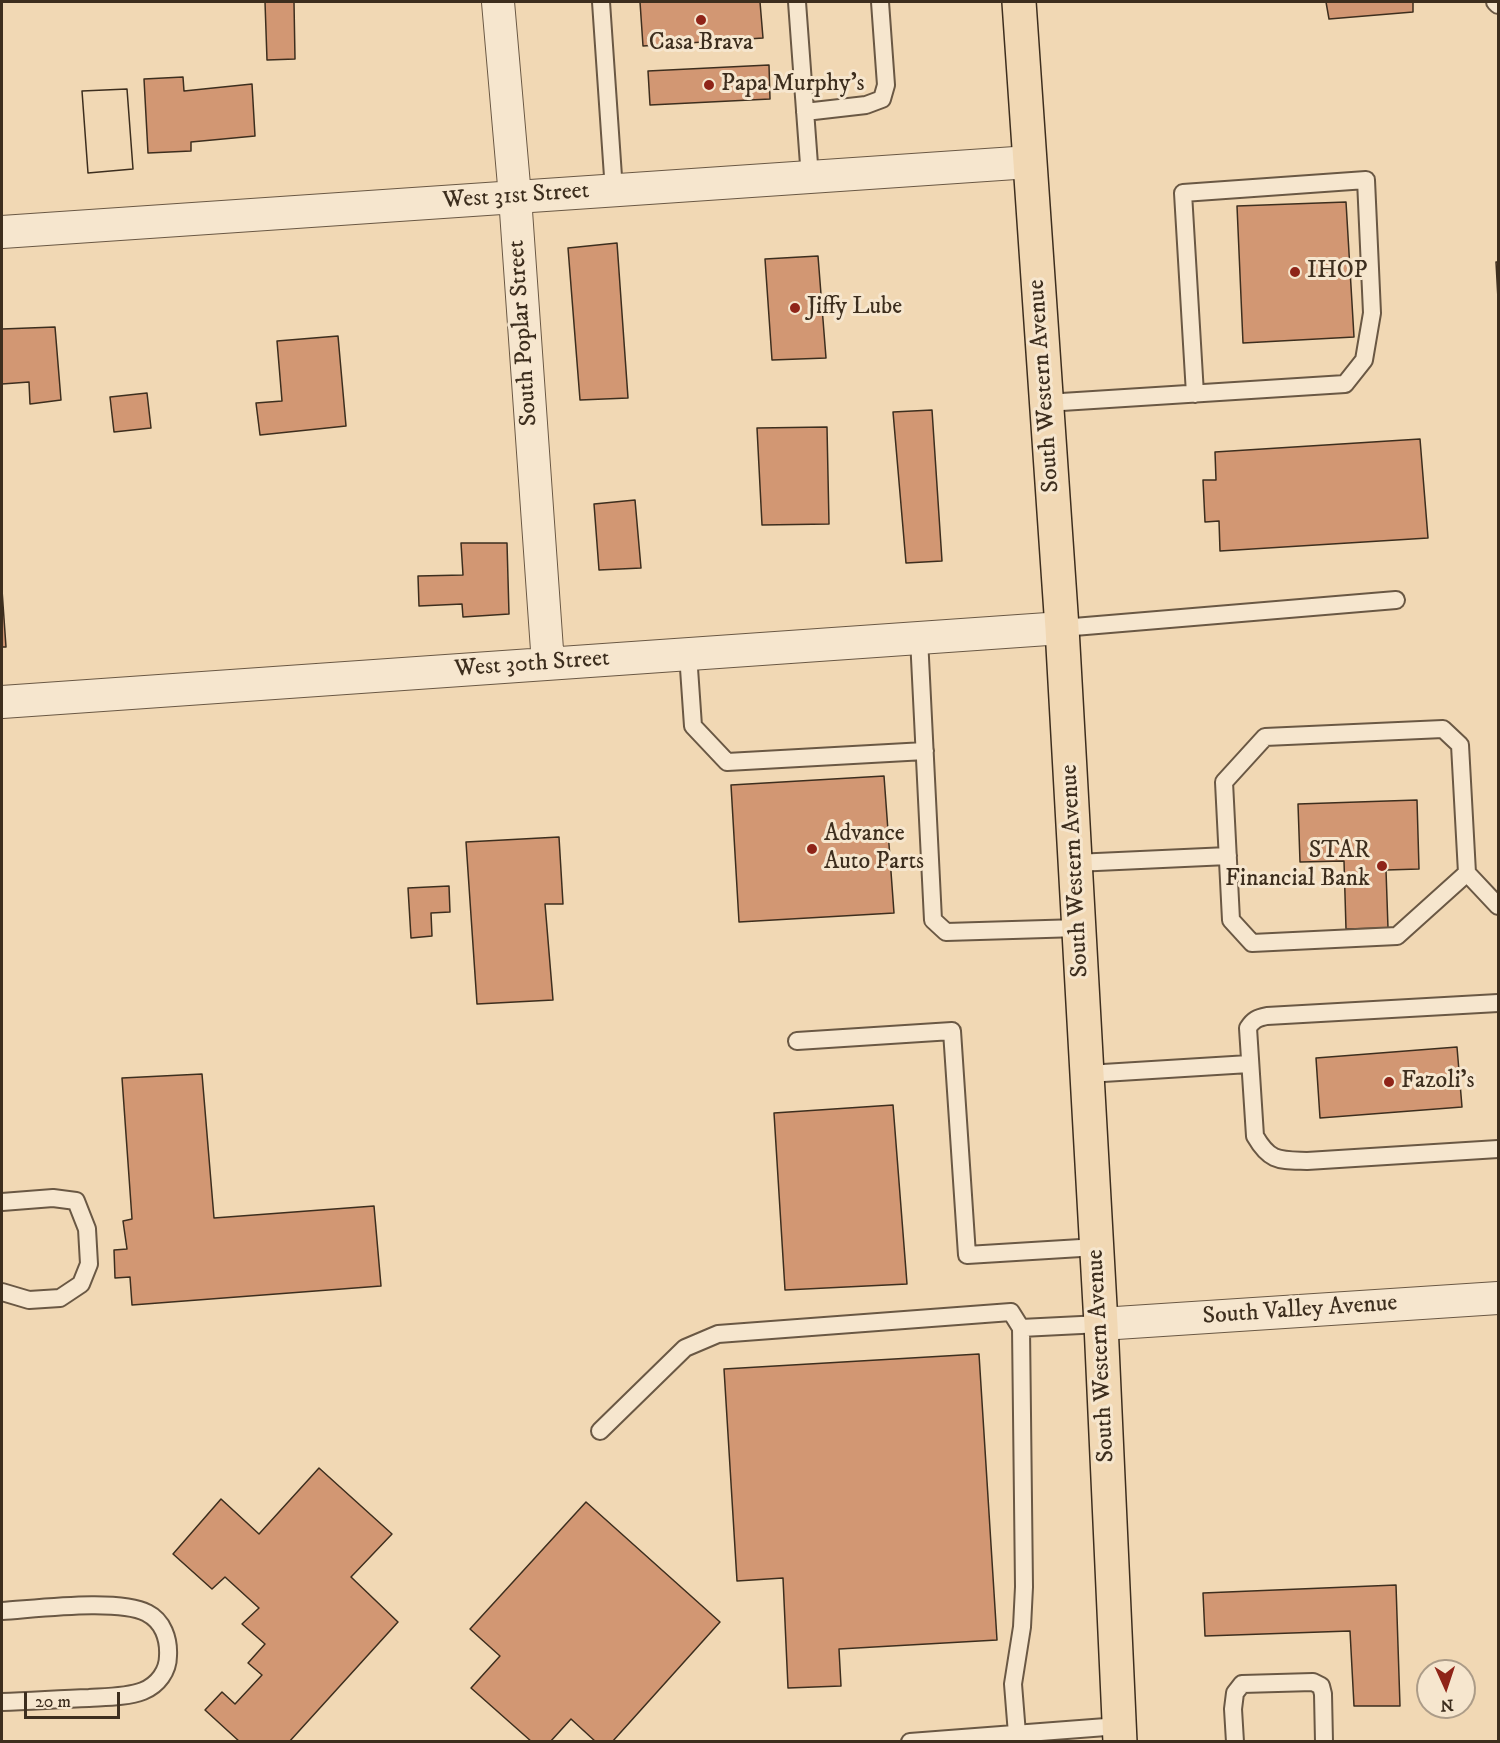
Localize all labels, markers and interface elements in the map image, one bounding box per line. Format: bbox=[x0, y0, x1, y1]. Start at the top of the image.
marker: Casa Brava bbox=[694, 13, 708, 27]
place label: Casa Brava bbox=[649, 30, 753, 58]
place label: Papa Murphy's bbox=[721, 71, 864, 99]
marker: Papa Murphy's bbox=[702, 78, 716, 92]
street label: West 31st Street bbox=[442, 178, 590, 216]
street label: South Poplar Street bbox=[503, 239, 545, 427]
place label: IHOP bbox=[1307, 258, 1367, 286]
marker: IHOP bbox=[1288, 265, 1302, 279]
street label: South Western Avenue bbox=[1023, 279, 1067, 493]
place label: Jiffy Lube bbox=[807, 294, 902, 322]
marker: Jiffy Lube bbox=[788, 301, 802, 315]
street label: West 30th Street bbox=[453, 645, 611, 685]
street label: South Western Avenue bbox=[1056, 764, 1096, 978]
place label: Advance Auto Parts bbox=[824, 821, 924, 877]
place label: STAR Financial Bank bbox=[1225, 838, 1370, 894]
marker: Advance Auto Parts bbox=[805, 842, 819, 856]
marker: STAR Financial Bank bbox=[1375, 859, 1389, 873]
place label: Fazoli's bbox=[1401, 1068, 1474, 1096]
marker: Fazoli's bbox=[1382, 1075, 1396, 1089]
street label: South Western Avenue bbox=[1082, 1249, 1122, 1463]
street label: South Valley Avenue bbox=[1202, 1290, 1398, 1332]
north arrow bbox=[1416, 1659, 1476, 1719]
scale bar bbox=[27, 1680, 123, 1718]
text: 20 m bbox=[35, 1691, 71, 1713]
text: N bbox=[1440, 1695, 1454, 1715]

